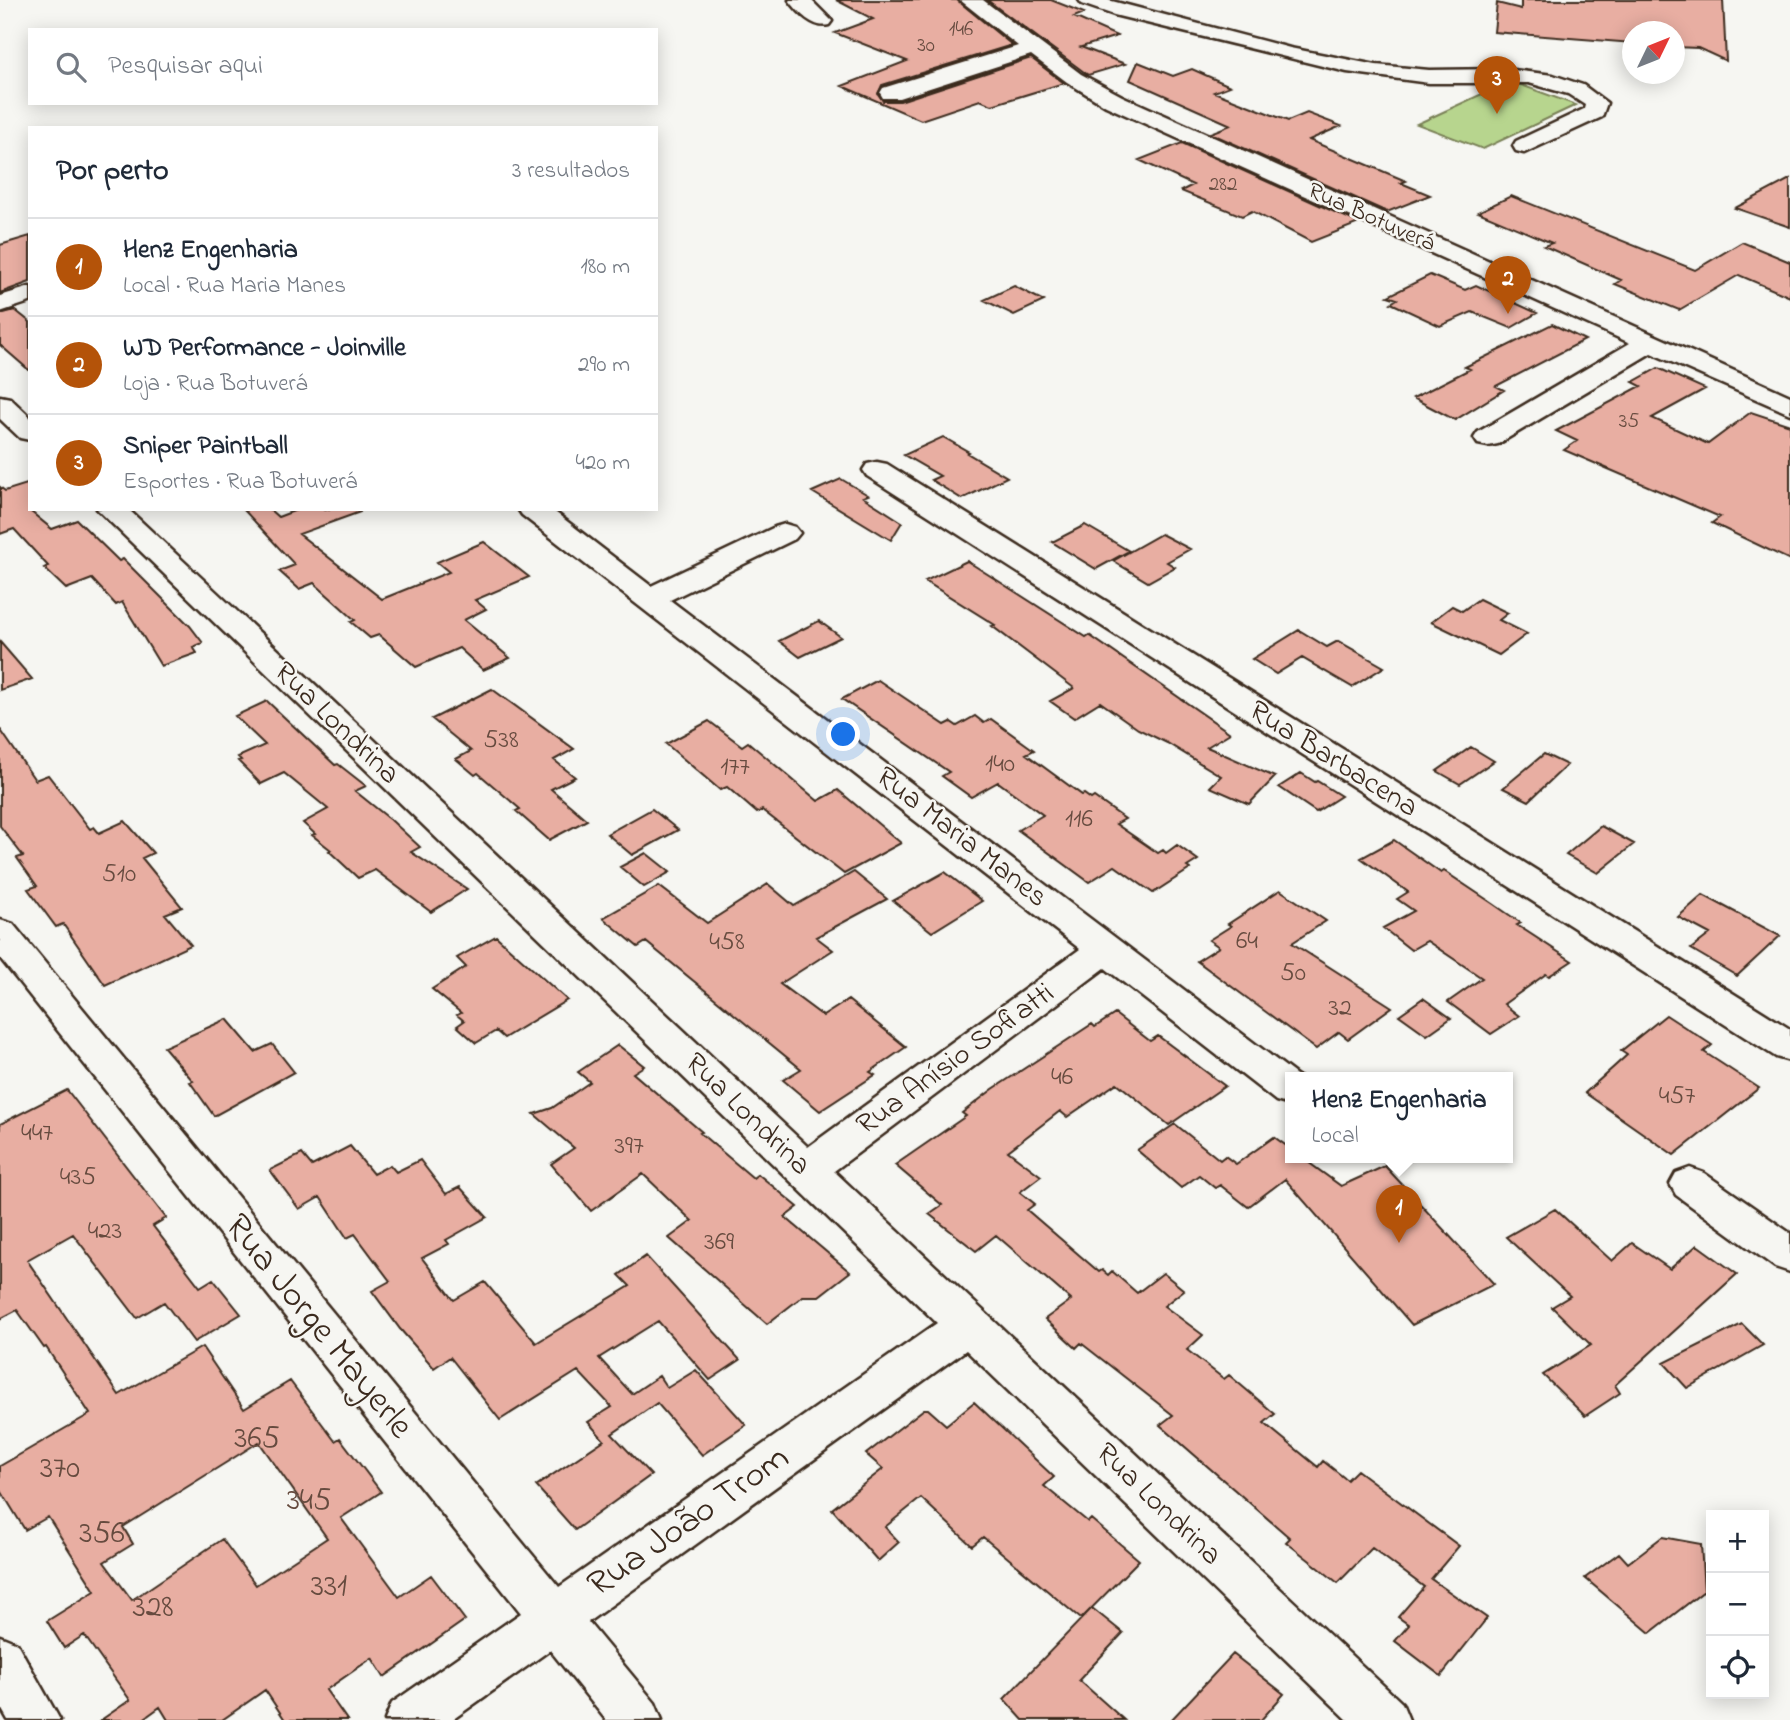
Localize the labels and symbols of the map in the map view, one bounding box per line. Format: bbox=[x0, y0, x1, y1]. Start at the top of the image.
house number: 146 bbox=[949, 15, 973, 45]
north arrow bbox=[1622, 21, 1685, 84]
house number: 30 bbox=[917, 31, 935, 61]
pin: 3 bbox=[1474, 56, 1520, 114]
house number: 282 bbox=[1209, 170, 1237, 200]
street label: Rua Botuverá bbox=[1302, 174, 1440, 262]
pin: 2 bbox=[1485, 256, 1531, 314]
house number: 35 bbox=[1619, 407, 1639, 437]
street label: Rua Londrina bbox=[263, 652, 409, 796]
street label: Rua Barbacena bbox=[1240, 690, 1426, 830]
your location bbox=[826, 717, 860, 751]
house number: 538 bbox=[483, 722, 519, 760]
house number: 140 bbox=[985, 746, 1015, 784]
house number: 177 bbox=[720, 749, 750, 787]
street label: Rua Maria Manes bbox=[865, 757, 1057, 919]
house number: 116 bbox=[1065, 801, 1093, 839]
house number: 510 bbox=[102, 856, 136, 894]
house number: 64 bbox=[1236, 923, 1258, 961]
house number: 458 bbox=[709, 924, 745, 962]
house number: 50 bbox=[1280, 955, 1306, 993]
street label: Rua Anísio Sofiatti bbox=[848, 973, 1064, 1147]
house number: 32 bbox=[1328, 990, 1352, 1028]
street label: Rua Londrina bbox=[674, 1043, 820, 1187]
house number: 46 bbox=[1051, 1059, 1073, 1097]
house number: 457 bbox=[1659, 1078, 1695, 1116]
house number: 447 bbox=[21, 1115, 53, 1153]
house number: 397 bbox=[614, 1128, 644, 1166]
house number: 435 bbox=[60, 1159, 96, 1197]
pin: 1 bbox=[1376, 1185, 1422, 1243]
street label: Rua Jorge Mayerle bbox=[210, 1203, 426, 1451]
house number: 423 bbox=[88, 1213, 122, 1251]
house number: 369 bbox=[704, 1224, 734, 1262]
house number: 365 bbox=[234, 1416, 280, 1463]
street label: Rua João Trom bbox=[577, 1432, 801, 1612]
street label: Rua Londrina bbox=[1085, 1433, 1231, 1577]
house number: 370 bbox=[40, 1446, 80, 1493]
house number: 345 bbox=[287, 1478, 331, 1525]
house number: 356 bbox=[79, 1511, 125, 1558]
house number: 331 bbox=[311, 1564, 347, 1611]
house number: 328 bbox=[132, 1585, 174, 1632]

